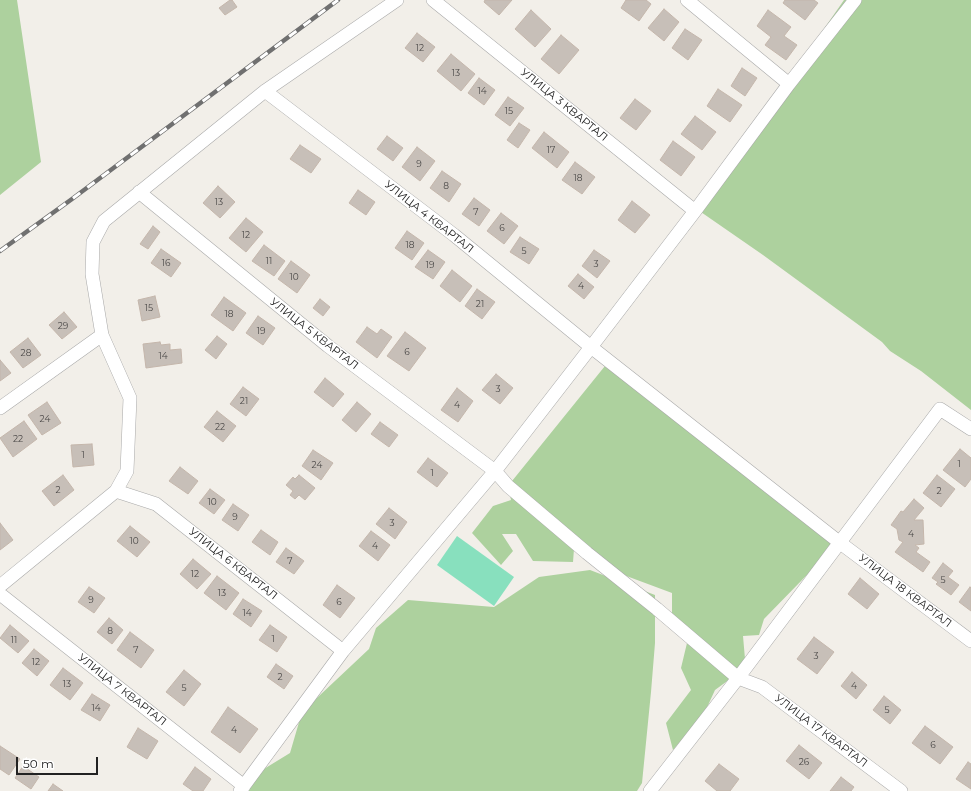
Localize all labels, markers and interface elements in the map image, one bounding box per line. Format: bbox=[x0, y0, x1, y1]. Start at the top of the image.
house number: 12 bbox=[416, 43, 424, 53]
street label: УЛИЦА 3 КВАРТАЛ bbox=[518, 66, 610, 144]
house number: 13 bbox=[452, 68, 460, 78]
house number: 14 bbox=[477, 86, 487, 96]
house number: 15 bbox=[505, 106, 513, 116]
house number: 17 bbox=[547, 145, 555, 155]
house number: 9 bbox=[416, 159, 422, 169]
house number: 18 bbox=[574, 173, 582, 183]
street label: УЛИЦА 4 КВАРТАЛ bbox=[382, 178, 476, 256]
house number: 8 bbox=[443, 181, 449, 191]
house number: 13 bbox=[215, 197, 223, 207]
house number: 7 bbox=[473, 207, 479, 217]
house number: 6 bbox=[499, 223, 505, 233]
house number: 12 bbox=[242, 230, 250, 240]
house number: 18 bbox=[406, 240, 414, 250]
house number: 5 bbox=[521, 246, 527, 256]
house number: 11 bbox=[266, 256, 272, 266]
house number: 16 bbox=[162, 258, 170, 268]
house number: 3 bbox=[593, 259, 599, 269]
house number: 19 bbox=[426, 260, 434, 270]
house number: 10 bbox=[289, 272, 299, 282]
house number: 4 bbox=[578, 281, 584, 291]
street label: УЛИЦА 5 КВАРТАЛ bbox=[267, 295, 361, 373]
house number: 21 bbox=[476, 299, 484, 309]
house number: 15 bbox=[145, 303, 153, 313]
house number: 18 bbox=[225, 309, 233, 319]
house number: 29 bbox=[58, 321, 68, 331]
house number: 19 bbox=[257, 326, 265, 336]
house number: 6 bbox=[404, 347, 410, 357]
house number: 28 bbox=[21, 348, 31, 358]
house number: 14 bbox=[158, 351, 168, 361]
house number: 3 bbox=[495, 384, 501, 394]
house number: 21 bbox=[240, 396, 248, 406]
house number: 4 bbox=[454, 400, 460, 410]
house number: 24 bbox=[40, 414, 50, 424]
house number: 22 bbox=[215, 422, 225, 432]
house number: 22 bbox=[13, 434, 23, 444]
house number: 1 bbox=[81, 450, 85, 460]
house number: 1 bbox=[957, 459, 961, 469]
house number: 24 bbox=[312, 460, 322, 470]
house number: 1 bbox=[430, 468, 434, 478]
house number: 2 bbox=[55, 485, 61, 495]
house number: 2 bbox=[936, 486, 942, 496]
house number: 10 bbox=[207, 497, 217, 507]
house number: 9 bbox=[232, 512, 238, 522]
house number: 3 bbox=[389, 518, 395, 528]
street label: УЛИЦА 6 КВАРТАЛ bbox=[186, 525, 280, 603]
house number: 4 bbox=[908, 529, 914, 539]
house number: 10 bbox=[129, 536, 139, 546]
house number: 4 bbox=[372, 541, 378, 551]
street label: УЛИЦА 18 КВАРТАЛ bbox=[856, 552, 954, 630]
house number: 7 bbox=[287, 556, 293, 566]
house number: 12 bbox=[191, 569, 199, 579]
house number: 5 bbox=[940, 575, 946, 585]
house number: 13 bbox=[218, 588, 226, 598]
house number: 9 bbox=[88, 595, 94, 605]
house number: 6 bbox=[336, 597, 342, 607]
house number: 14 bbox=[242, 608, 252, 618]
house number: 8 bbox=[107, 626, 113, 636]
house number: 1 bbox=[271, 634, 275, 644]
house number: 11 bbox=[11, 635, 17, 645]
house number: 7 bbox=[133, 645, 139, 655]
street label: УЛИЦА 7 КВАРТАЛ bbox=[75, 651, 169, 729]
house number: 3 bbox=[813, 651, 819, 661]
house number: 12 bbox=[32, 657, 40, 667]
house number: 2 bbox=[277, 672, 283, 682]
house number: 13 bbox=[63, 679, 71, 689]
house number: 4 bbox=[851, 681, 857, 691]
house number: 5 bbox=[181, 683, 187, 693]
street label: УЛИЦА 17 КВАРТАЛ bbox=[772, 692, 870, 770]
house number: 14 bbox=[91, 703, 101, 713]
house number: 5 bbox=[884, 705, 890, 715]
house number: 4 bbox=[231, 725, 237, 735]
house number: 6 bbox=[930, 740, 936, 750]
scale bar bbox=[18, 749, 100, 775]
text: 50 m bbox=[23, 756, 54, 771]
house number: 26 bbox=[799, 757, 809, 767]

